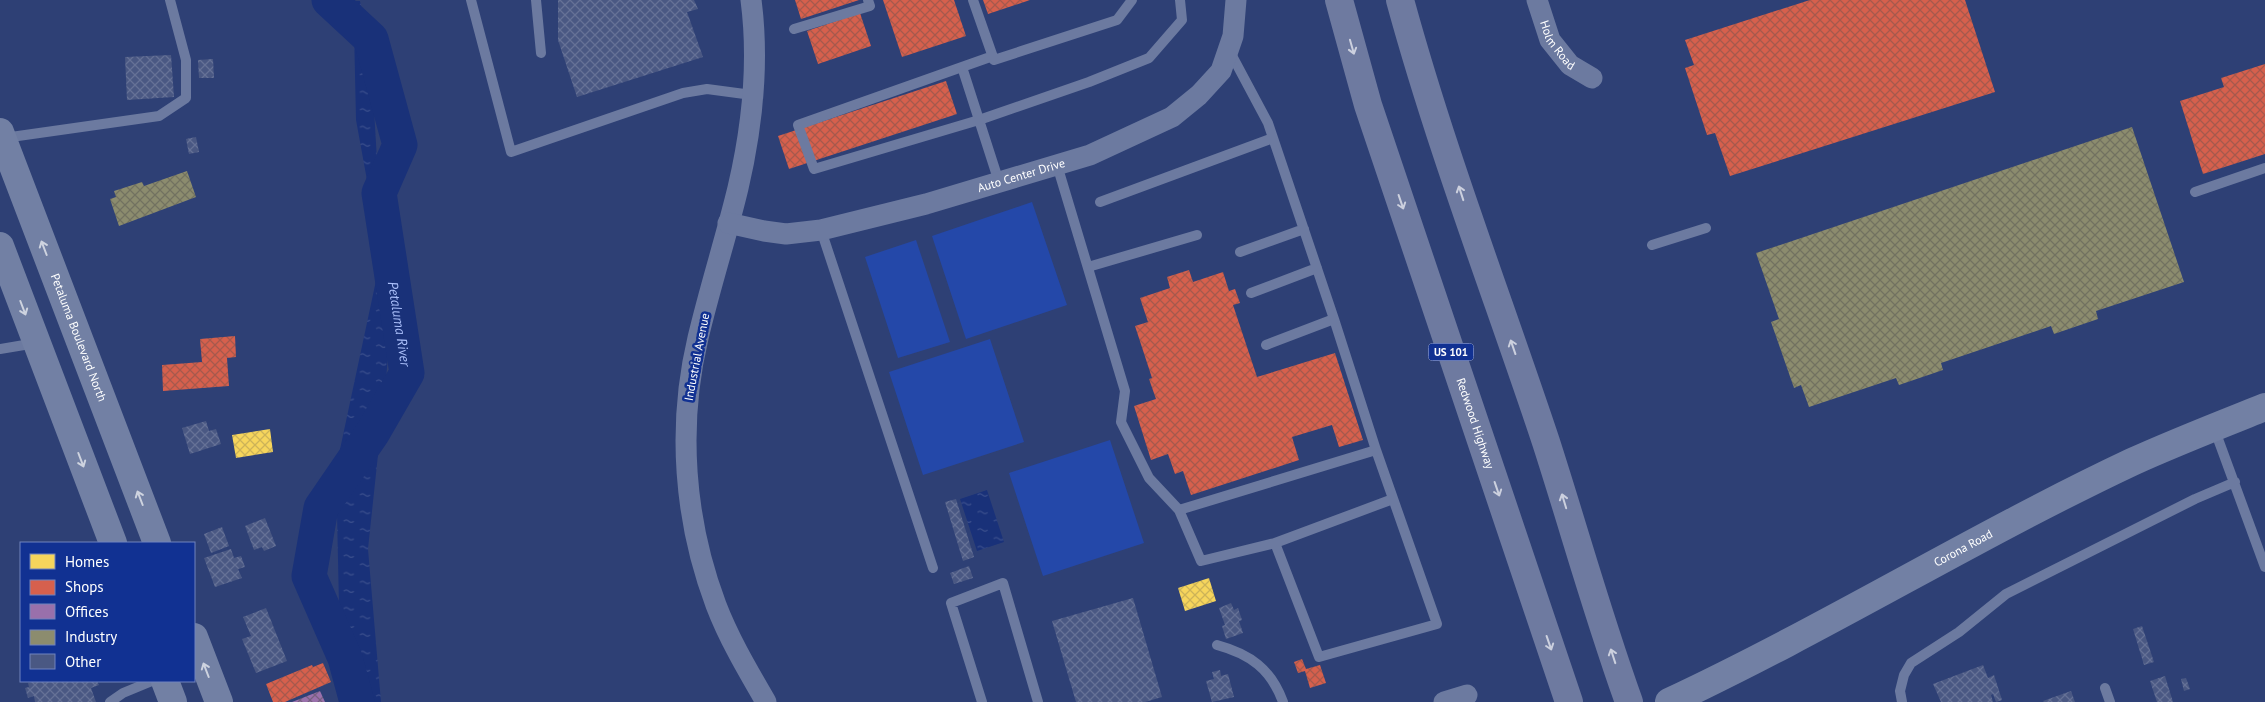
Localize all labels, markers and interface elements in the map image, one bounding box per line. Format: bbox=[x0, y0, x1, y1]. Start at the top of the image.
street label: Holm Road bbox=[1537, 18, 1578, 73]
one-way arrow bbox=[1348, 39, 1358, 55]
street label: Auto Center Drive bbox=[976, 155, 1067, 195]
one-way arrow bbox=[1455, 185, 1465, 201]
one-way arrow bbox=[1397, 194, 1406, 209]
one-way arrow bbox=[39, 241, 48, 256]
street label: Petaluma Boulevard North bbox=[48, 271, 110, 403]
water label: Petaluma River bbox=[384, 280, 415, 369]
one-way arrow bbox=[19, 300, 29, 315]
street label: Industrial Avenue bbox=[681, 312, 712, 402]
one-way arrow bbox=[1507, 339, 1517, 355]
road number: US 101 bbox=[1428, 344, 1474, 361]
street label: Redwood Highway bbox=[1453, 376, 1498, 471]
one-way arrow bbox=[77, 452, 86, 467]
one-way arrow bbox=[1493, 480, 1502, 496]
one-way arrow bbox=[135, 491, 144, 506]
one-way arrow bbox=[1559, 494, 1568, 509]
street label: Corona Road bbox=[1931, 526, 1995, 570]
legend bbox=[20, 542, 195, 682]
text: Homes bbox=[65, 552, 109, 571]
text: Shops bbox=[65, 577, 104, 596]
text: Offices bbox=[65, 602, 109, 621]
text: Industry bbox=[65, 627, 117, 646]
one-way arrow bbox=[1545, 634, 1554, 650]
one-way arrow bbox=[1607, 648, 1617, 664]
text: Other bbox=[65, 652, 101, 671]
one-way arrow bbox=[201, 662, 210, 678]

